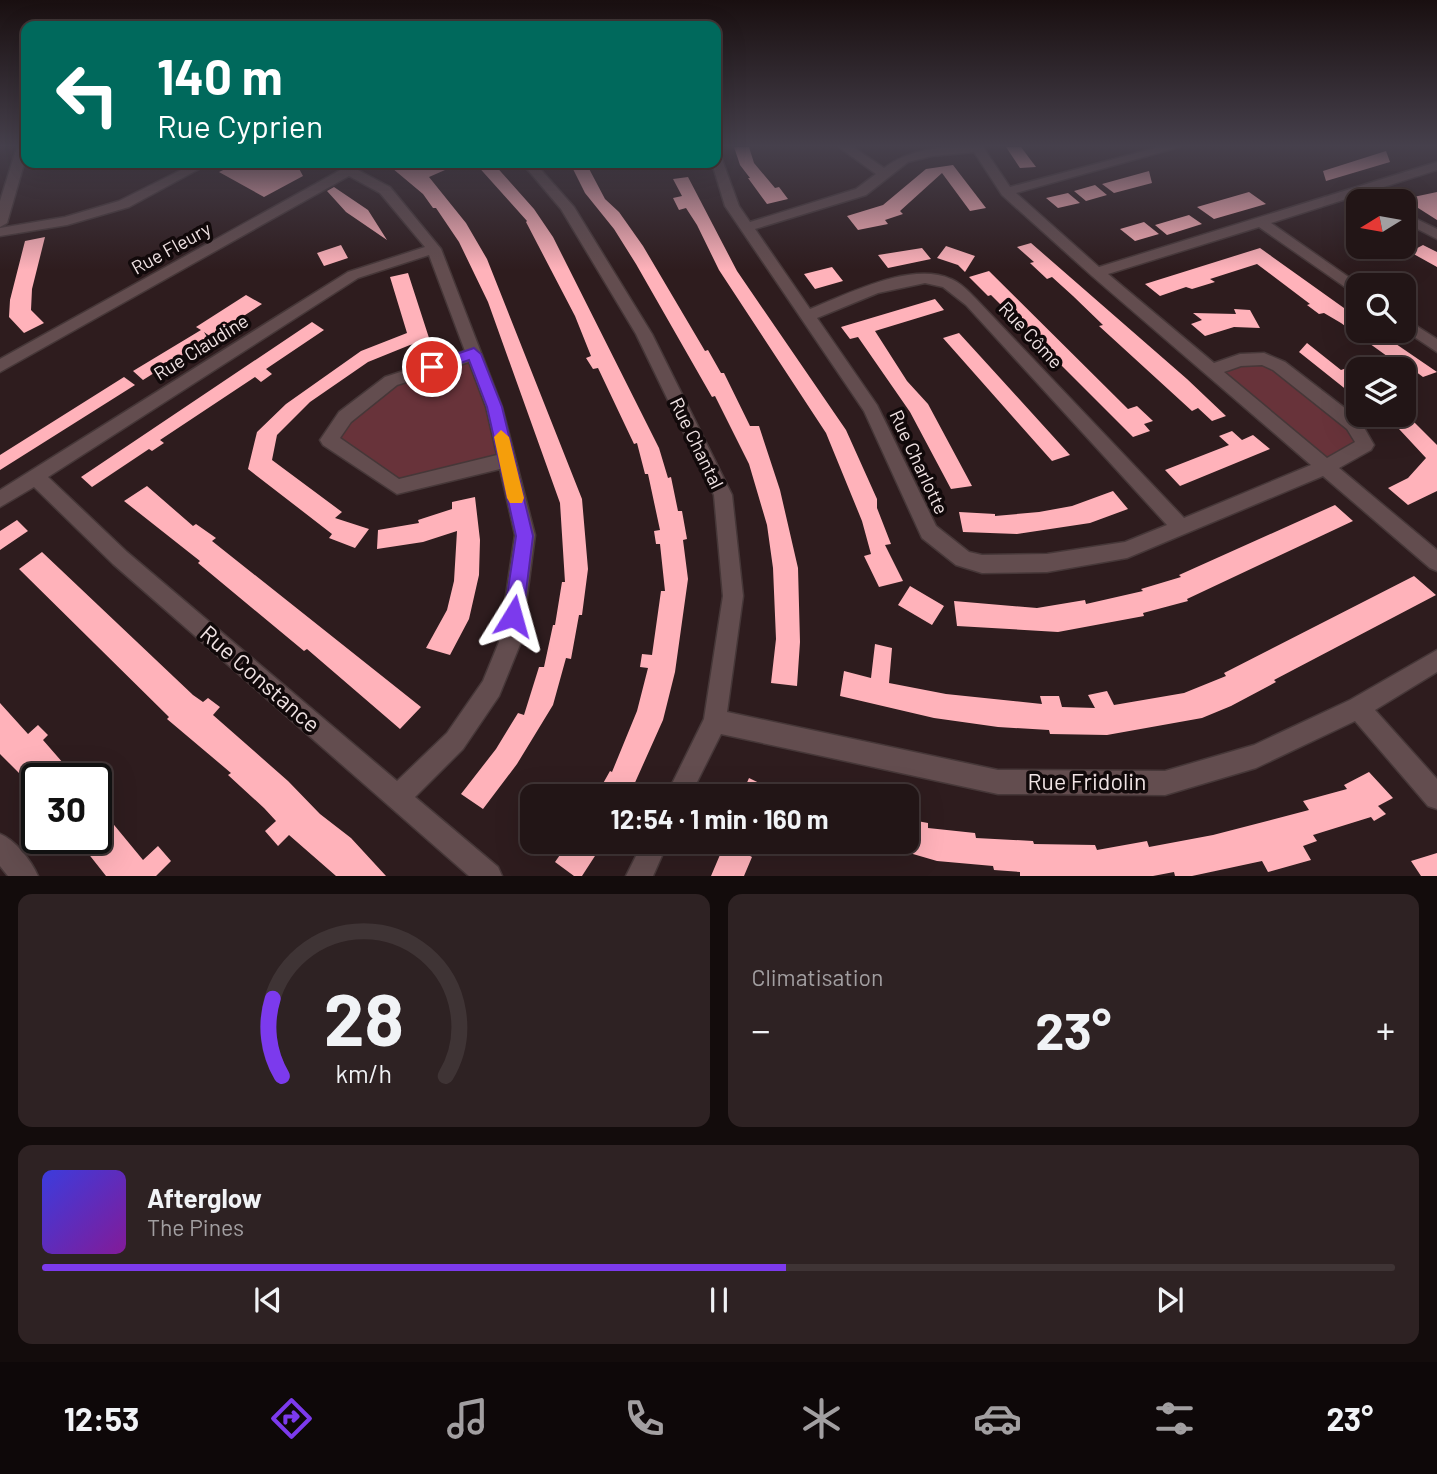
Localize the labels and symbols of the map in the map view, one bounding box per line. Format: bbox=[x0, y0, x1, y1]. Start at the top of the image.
north arrow bbox=[1346, 189, 1416, 259]
street label: Rue Fleury bbox=[127, 216, 215, 279]
street label: Rue Côme bbox=[995, 296, 1068, 373]
street label: Rue Claudine bbox=[149, 308, 252, 385]
pin bbox=[402, 337, 462, 397]
street label: Rue Chantal bbox=[666, 393, 729, 492]
street label: Rue Charlotte bbox=[885, 406, 954, 518]
position arrow bbox=[476, 579, 550, 653]
street label: Rue Constance bbox=[195, 619, 326, 738]
speed limit sign: 30 bbox=[21, 763, 112, 854]
street label: Rue Fridolin bbox=[1028, 767, 1146, 795]

